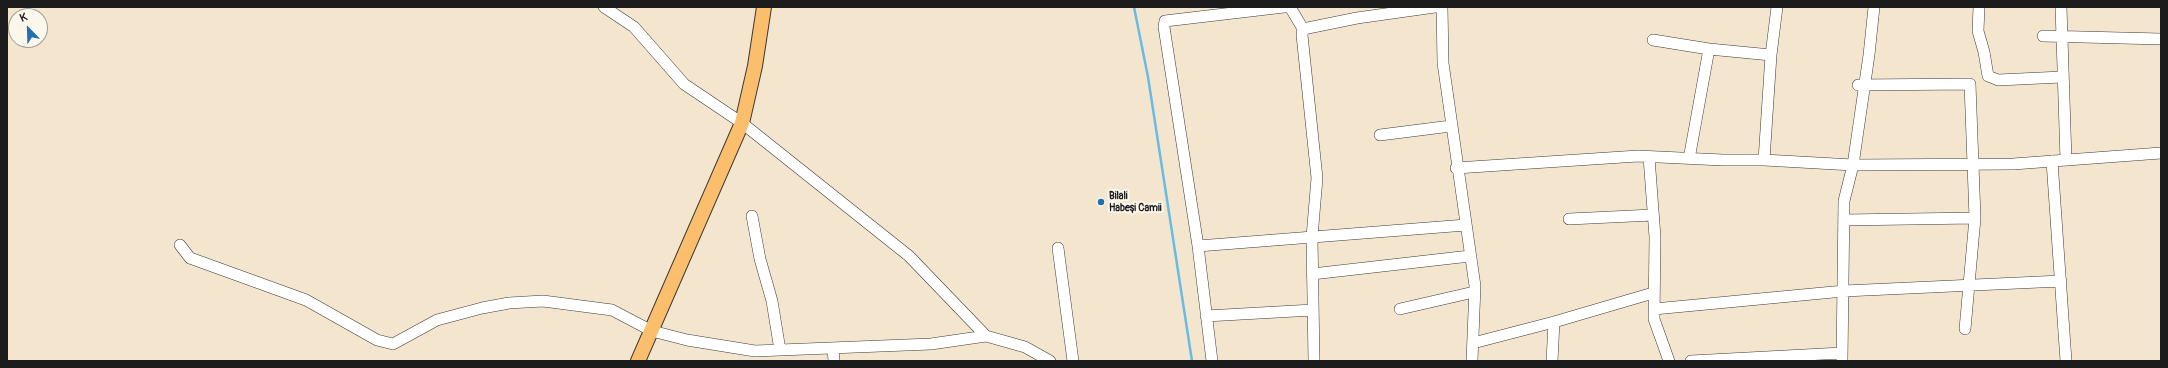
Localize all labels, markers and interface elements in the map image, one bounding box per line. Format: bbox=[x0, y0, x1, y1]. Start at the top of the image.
north arrow bbox=[8, 8, 48, 48]
text: K bbox=[18, 10, 29, 25]
place label: Bilali Habeşi Camii bbox=[1109, 190, 1162, 214]
marker: Bilali Habeşi Camii bbox=[1096, 197, 1106, 207]

